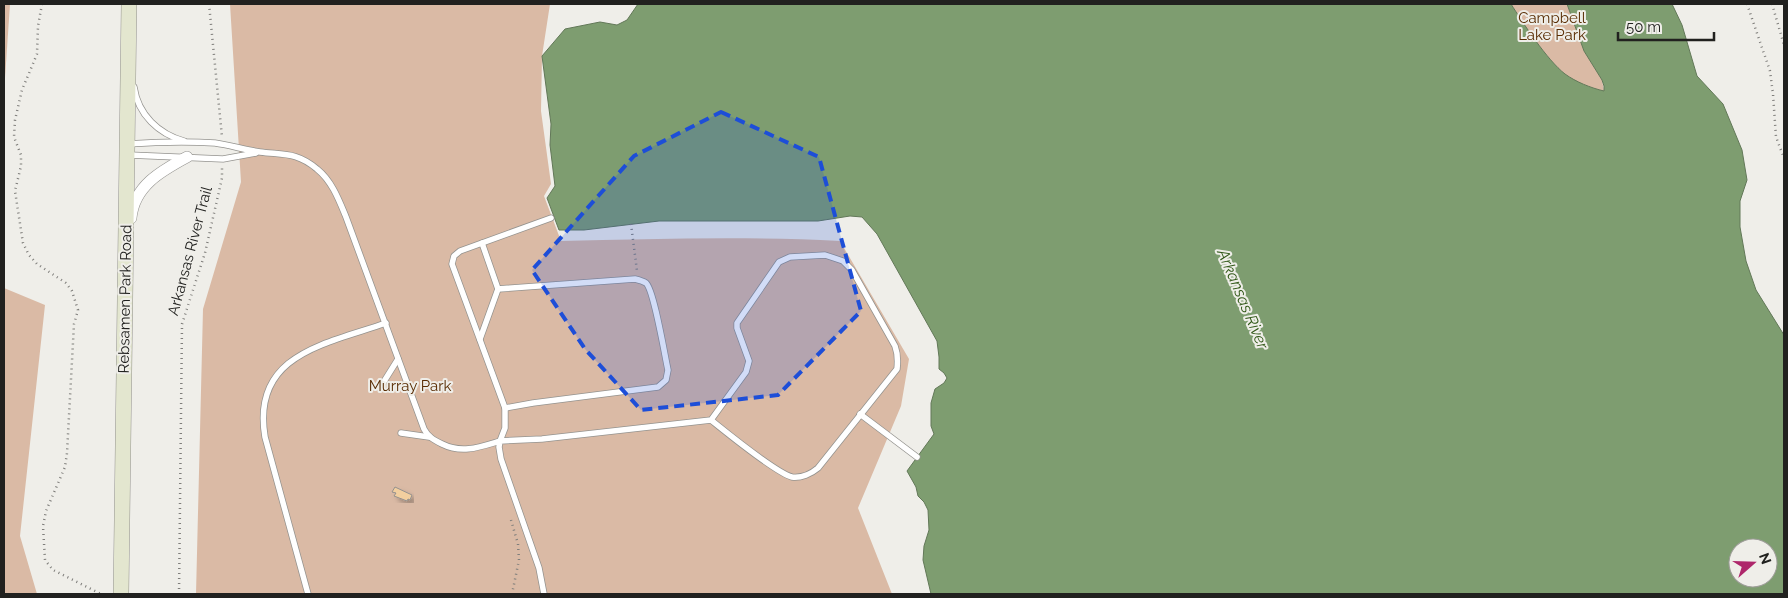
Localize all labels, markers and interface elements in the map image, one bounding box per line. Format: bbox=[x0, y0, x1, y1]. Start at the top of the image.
park label: Campbell Lake Park bbox=[1518, 9, 1587, 44]
scale bar bbox=[1618, 10, 1714, 42]
text: 50 m bbox=[1626, 18, 1661, 36]
street label: Arkansas River Trail bbox=[164, 183, 216, 318]
street label: Rebsamen Park Road bbox=[115, 225, 135, 373]
water label: Arkansas River bbox=[1213, 245, 1273, 352]
park label: Murray Park bbox=[369, 377, 451, 395]
north arrow bbox=[1728, 538, 1778, 588]
text: N bbox=[1756, 551, 1775, 566]

